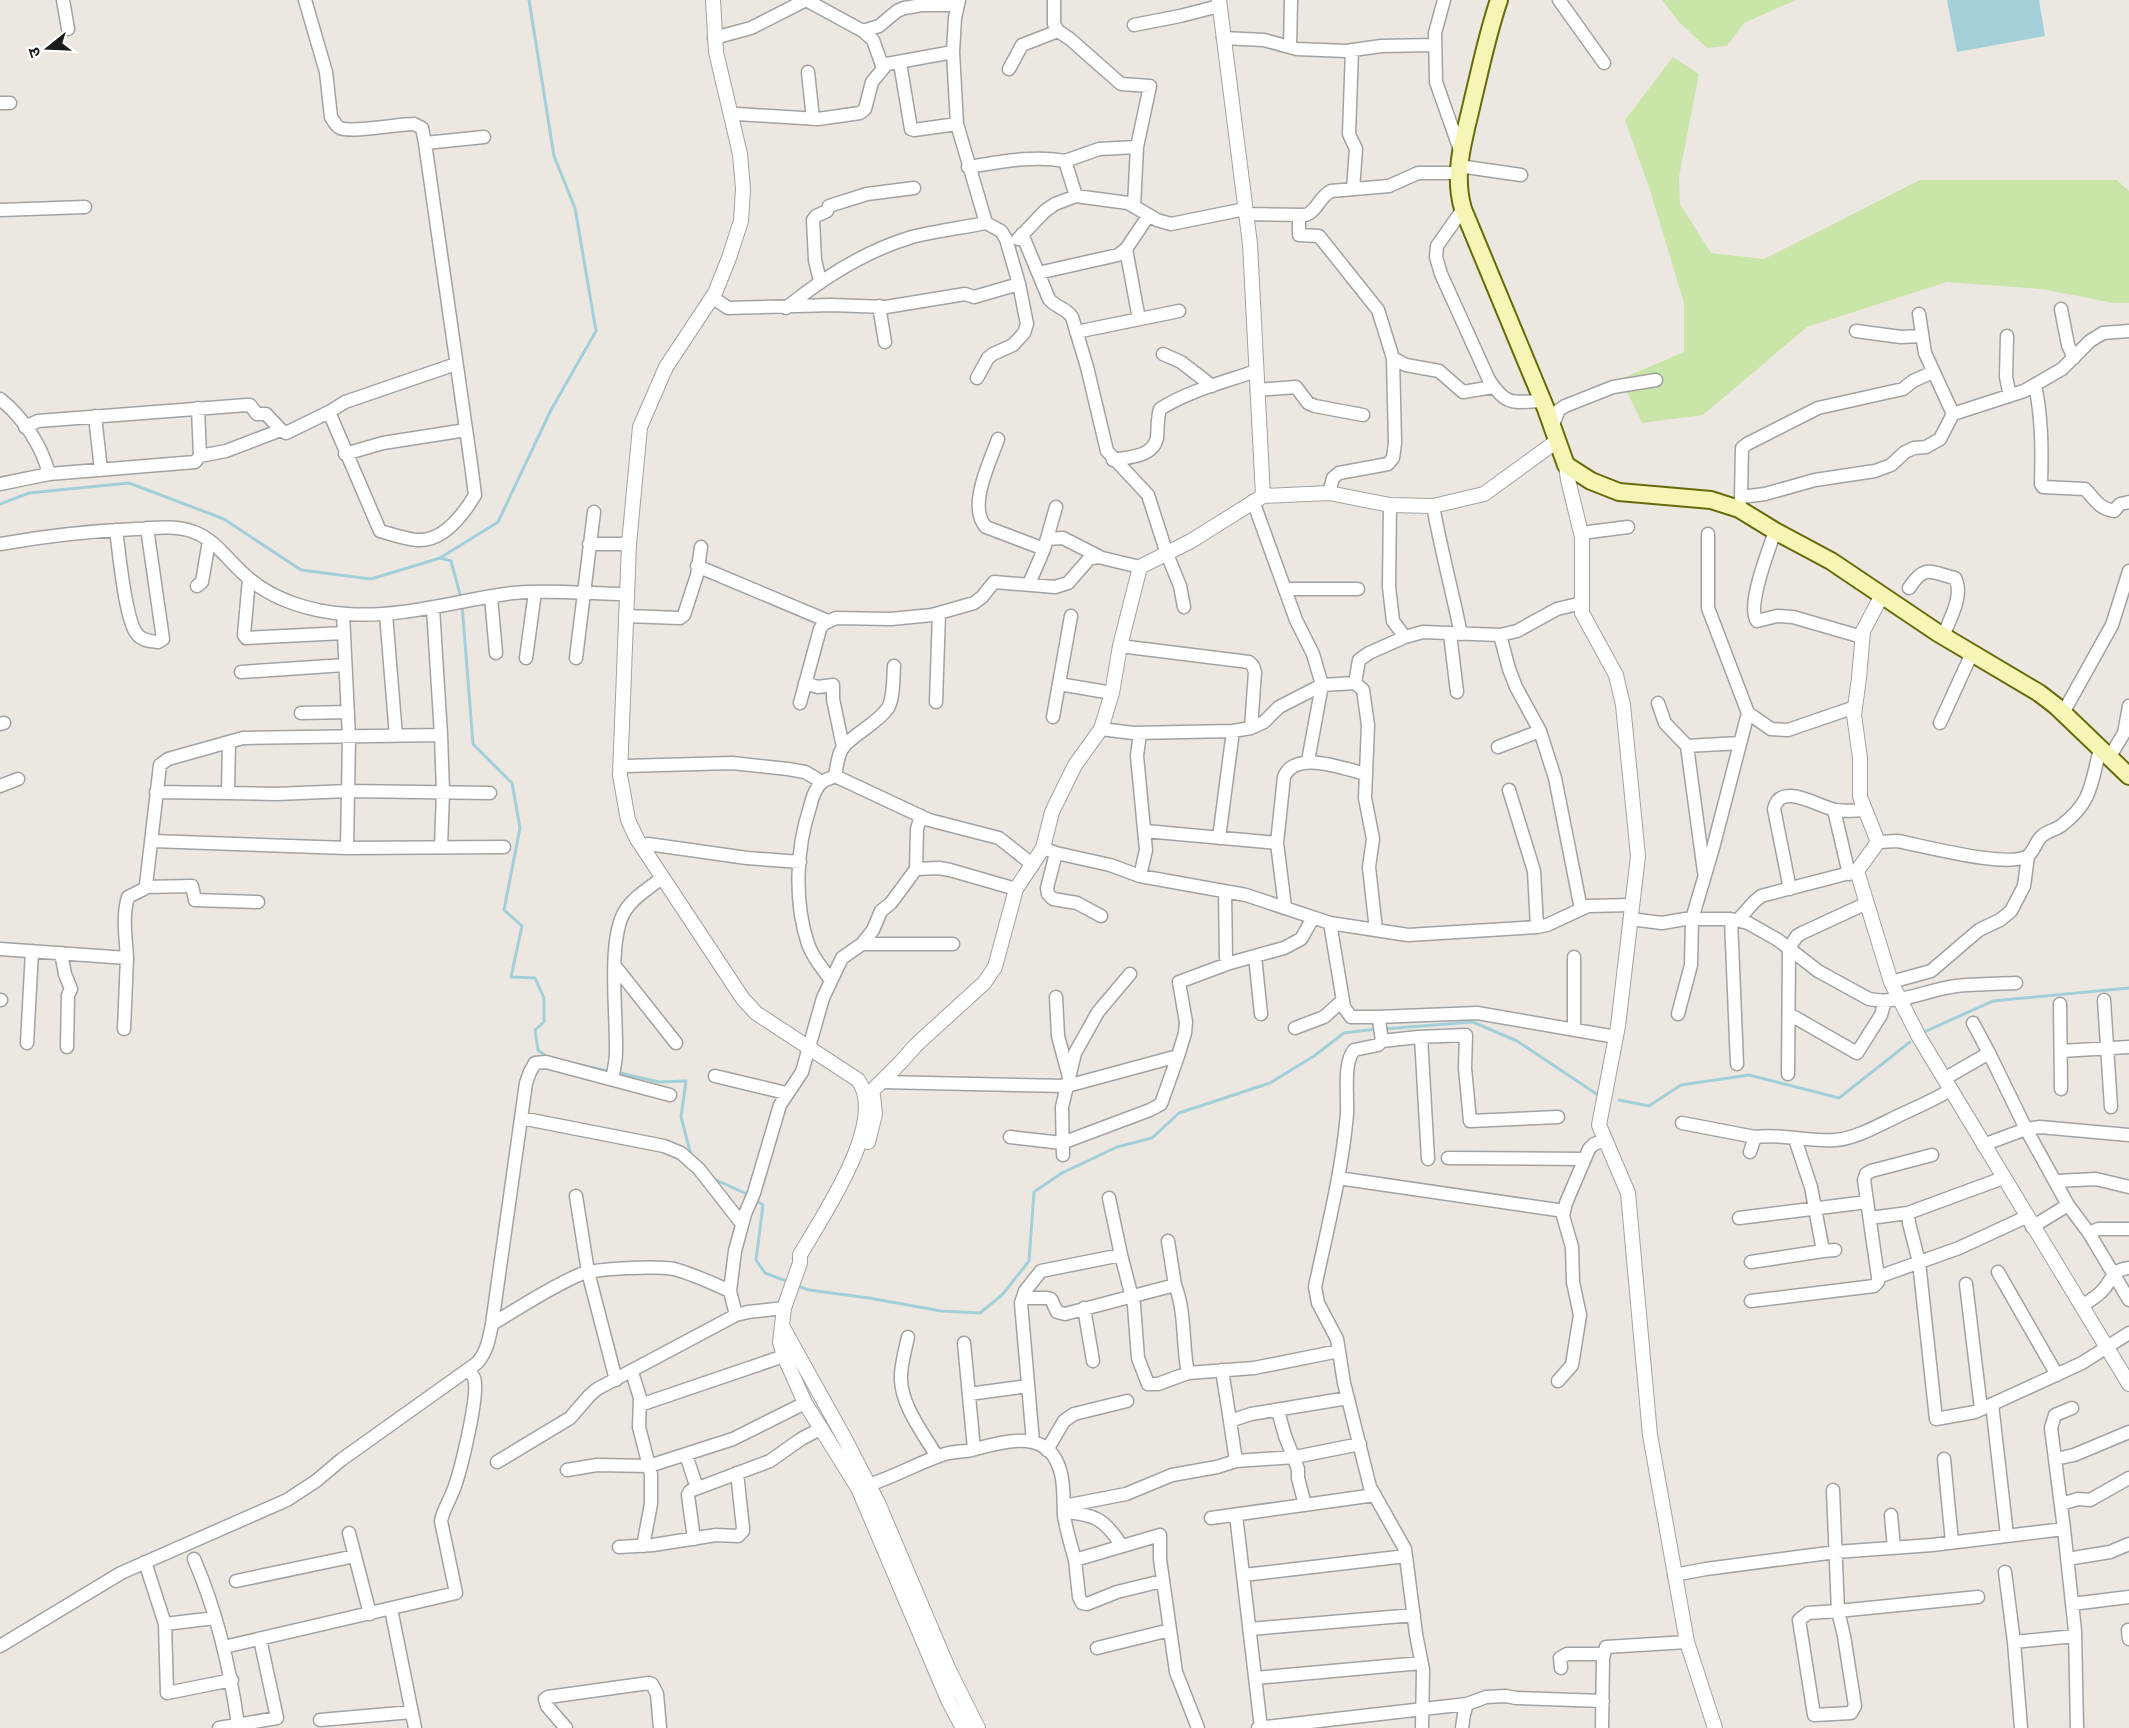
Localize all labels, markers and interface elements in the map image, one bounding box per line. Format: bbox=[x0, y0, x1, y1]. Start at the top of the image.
north arrow bbox=[18, 18, 78, 78]
text: उ bbox=[22, 44, 47, 60]

